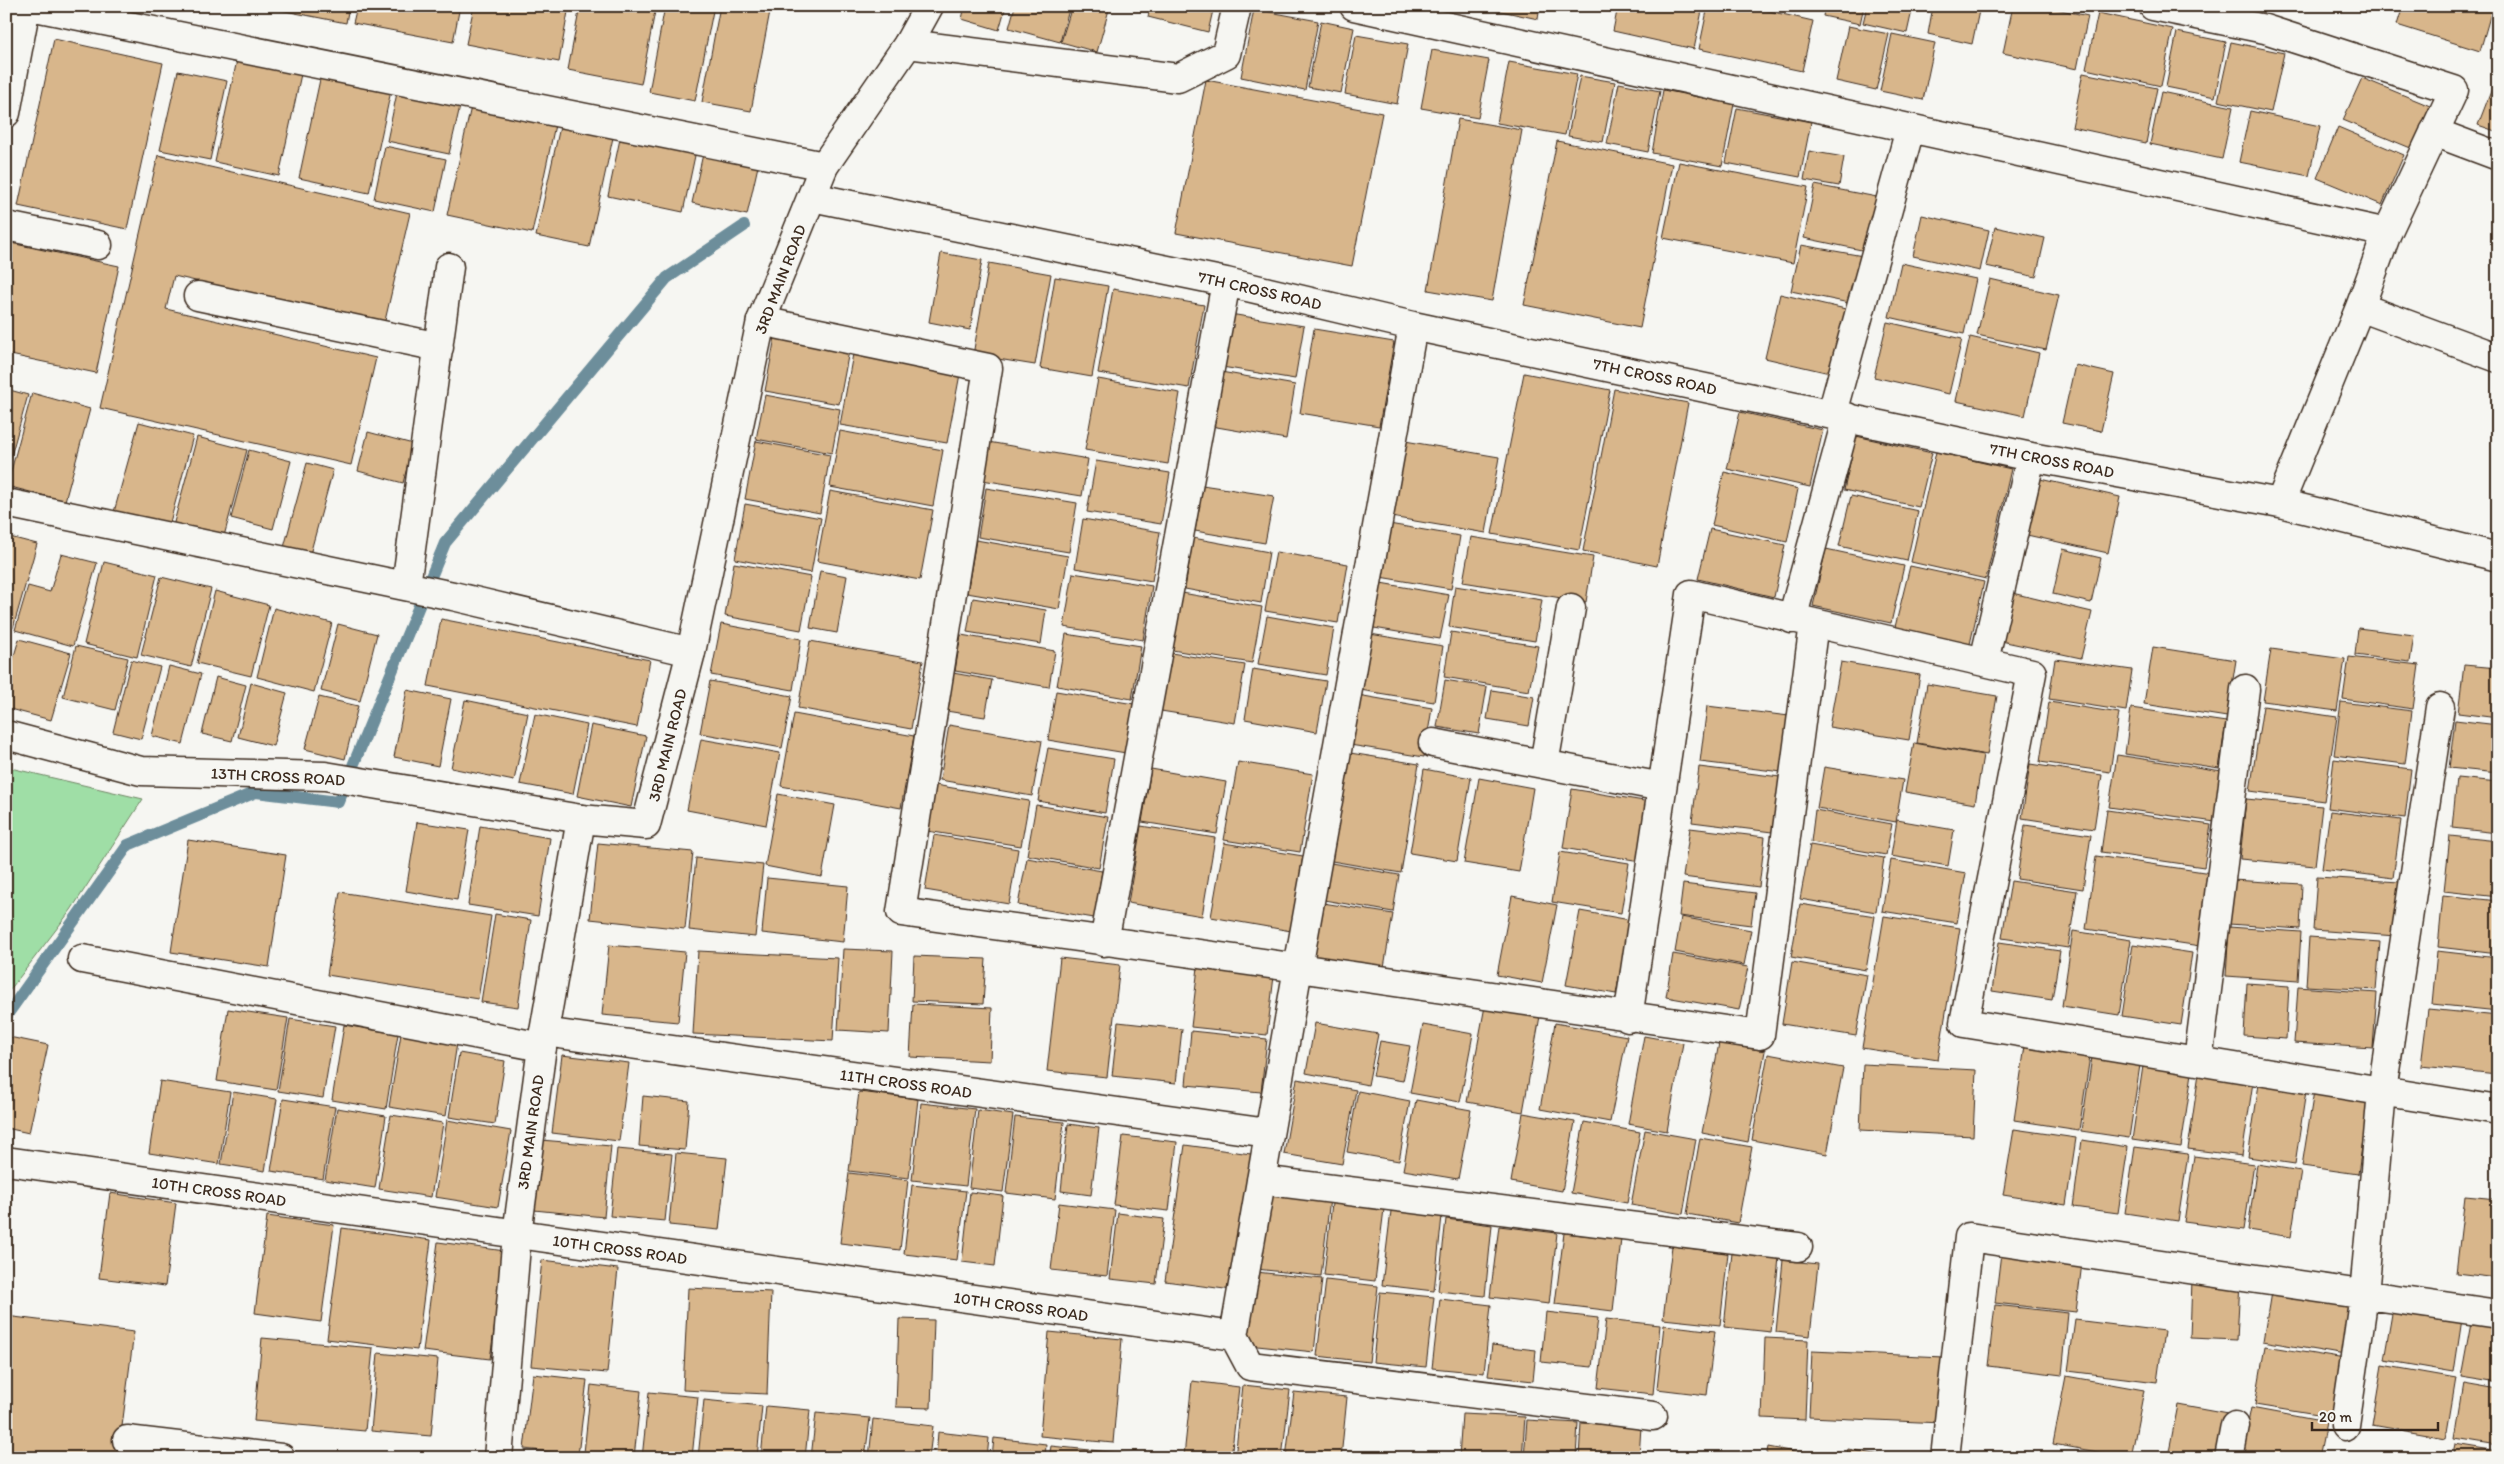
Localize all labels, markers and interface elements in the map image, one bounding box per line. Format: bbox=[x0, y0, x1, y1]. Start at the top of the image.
street label: 3RD MAIN ROAD bbox=[751, 222, 810, 337]
street label: 7TH CROSS ROAD bbox=[1196, 267, 1324, 314]
street label: 7TH CROSS ROAD bbox=[1591, 354, 1719, 399]
street label: 7TH CROSS ROAD bbox=[1988, 439, 2116, 482]
street label: 3RD MAIN ROAD bbox=[644, 687, 691, 804]
street label: 13TH CROSS ROAD bbox=[210, 763, 346, 790]
street label: 11TH CROSS ROAD bbox=[839, 1065, 973, 1102]
street label: 3RD MAIN ROAD bbox=[513, 1073, 548, 1191]
street label: 10TH CROSS ROAD bbox=[150, 1173, 287, 1210]
street label: 10TH CROSS ROAD bbox=[551, 1231, 688, 1268]
street label: 10TH CROSS ROAD bbox=[952, 1288, 1089, 1325]
scale bar bbox=[2312, 1399, 2438, 1431]
text: 20 m bbox=[2319, 1408, 2353, 1426]

